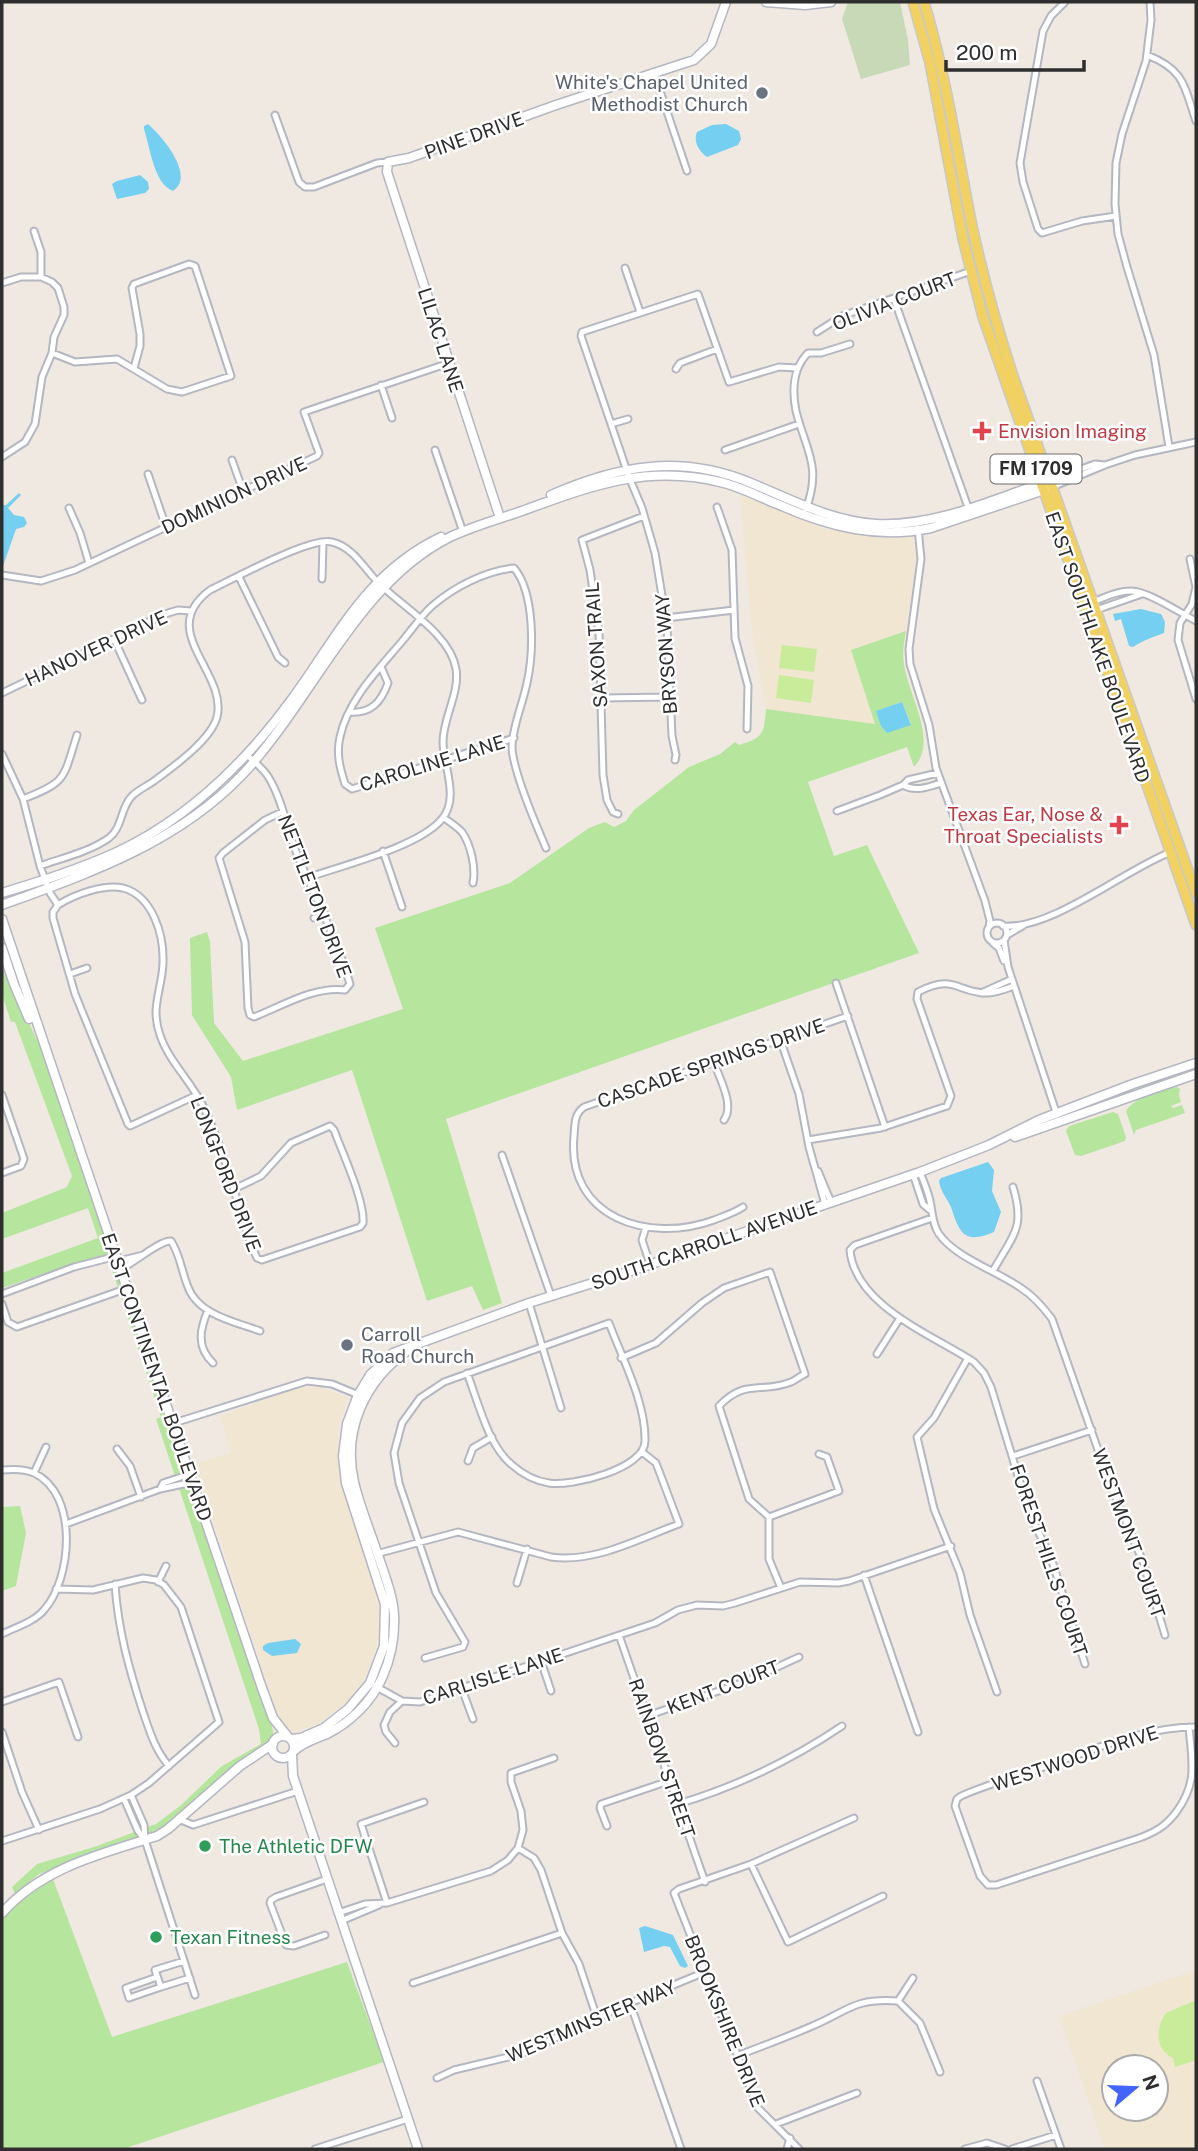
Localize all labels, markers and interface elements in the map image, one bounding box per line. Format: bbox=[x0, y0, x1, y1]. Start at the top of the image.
scale bar bbox=[946, 28, 1084, 72]
text: 200 m bbox=[956, 40, 1017, 65]
place label: White's Chapel United Methodist Church bbox=[555, 71, 748, 115]
marker: White's Chapel United Methodist Church bbox=[754, 85, 770, 101]
street label: PINE DRIVE bbox=[421, 107, 527, 163]
street label: OLIVIA COURT bbox=[829, 267, 959, 335]
street label: LILAC LANE bbox=[414, 285, 468, 395]
place label: Envision Imaging bbox=[998, 420, 1147, 442]
marker: Envision Imaging bbox=[972, 421, 992, 441]
street label: DOMINION DRIVE bbox=[158, 452, 310, 538]
road number: FM 1709 bbox=[990, 454, 1082, 484]
street label: EAST SOUTHLAKE BOULEVARD bbox=[1041, 509, 1155, 785]
street label: SAXON TRAIL bbox=[581, 581, 611, 709]
street label: BRYSON WAY bbox=[651, 593, 681, 715]
street label: HANOVER DRIVE bbox=[21, 605, 171, 691]
street label: CAROLINE LANE bbox=[357, 730, 507, 796]
place label: Texas Ear, Nose & Throat Specialists bbox=[944, 803, 1103, 847]
street label: NETTLETON DRIVE bbox=[274, 811, 356, 981]
marker: Texas Ear, Nose & Throat Specialists bbox=[1109, 815, 1129, 835]
street label: CASCADE SPRINGS DRIVE bbox=[594, 1014, 828, 1112]
street label: LONGFORD DRIVE bbox=[186, 1093, 266, 1255]
street label: SOUTH CARROLL AVENUE bbox=[588, 1196, 820, 1294]
street label: EAST CONTINENTAL BOULEVARD bbox=[97, 1230, 217, 1524]
place label: Carroll Road Church bbox=[361, 1323, 474, 1367]
marker: Carroll Road Church bbox=[339, 1337, 355, 1353]
street label: WESTMONT COURT bbox=[1088, 1445, 1170, 1621]
street label: FOREST HILLS COURT bbox=[1006, 1461, 1092, 1659]
street label: CARLISLE LANE bbox=[420, 1643, 566, 1709]
street label: KENT COURT bbox=[663, 1655, 783, 1719]
street label: RAINBOW STREET bbox=[624, 1675, 700, 1841]
street label: WESTWOOD DRIVE bbox=[989, 1721, 1161, 1795]
place label: The Athletic DFW bbox=[219, 1835, 373, 1857]
marker: The Athletic DFW bbox=[197, 1838, 213, 1854]
place label: Texan Fitness bbox=[170, 1926, 291, 1948]
marker: Texan Fitness bbox=[148, 1929, 164, 1945]
street label: BROOKSHIRE DRIVE bbox=[680, 1932, 770, 2110]
street label: WESTMINSTER WAY bbox=[503, 1975, 680, 2067]
north arrow bbox=[1100, 2053, 1170, 2123]
text: N bbox=[1138, 2072, 1164, 2093]

